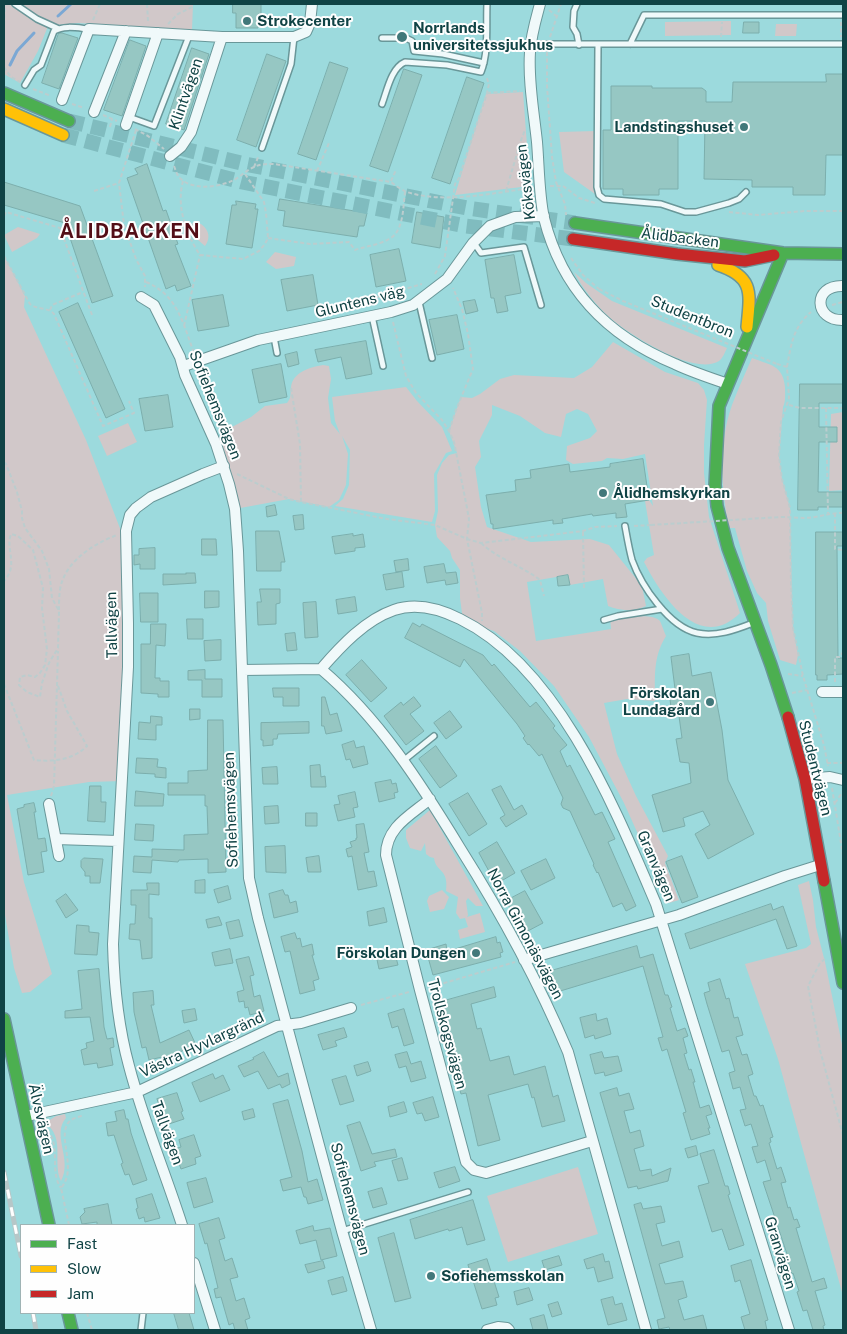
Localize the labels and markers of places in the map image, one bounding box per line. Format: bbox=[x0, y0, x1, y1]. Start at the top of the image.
place label: Strokecenter bbox=[257, 12, 351, 30]
marker: Strokecenter bbox=[241, 15, 253, 27]
place label: Norrlands universitetssjukhus bbox=[413, 19, 553, 54]
marker: Norrlands universitetssjukhus bbox=[395, 30, 409, 44]
place label: Landstingshuset bbox=[614, 118, 734, 136]
marker: Landstingshuset bbox=[738, 121, 750, 133]
place label: Ålidhemskyrkan bbox=[613, 484, 730, 502]
marker: Ålidhemskyrkan bbox=[597, 487, 609, 499]
place label: Förskolan Lundagård bbox=[623, 684, 700, 719]
marker: Förskolan Lundagård bbox=[704, 696, 716, 708]
place label: Förskolan Dungen bbox=[336, 944, 466, 962]
marker: Förskolan Dungen bbox=[470, 947, 482, 959]
place label: Sofiehemsskolan bbox=[441, 1267, 564, 1285]
marker: Sofiehemsskolan bbox=[425, 1270, 437, 1282]

